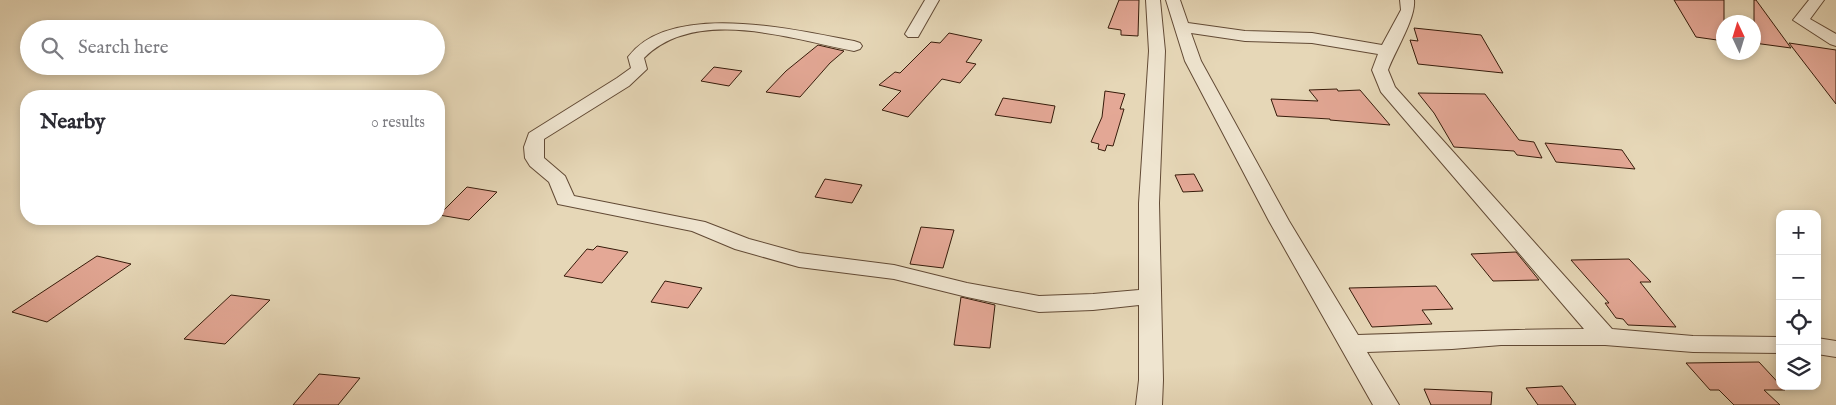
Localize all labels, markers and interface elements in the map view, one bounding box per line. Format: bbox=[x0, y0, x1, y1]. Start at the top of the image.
north arrow bbox=[1716, 15, 1761, 60]
search box bbox=[20, 20, 445, 75]
icon: search bbox=[38, 34, 66, 62]
text: Search here bbox=[78, 36, 169, 60]
text: Nearby bbox=[40, 109, 105, 136]
text: 0 results bbox=[371, 113, 425, 133]
map controls bbox=[1776, 210, 1821, 390]
button: + bbox=[1776, 210, 1821, 255]
button: − bbox=[1776, 255, 1821, 300]
button: locate bbox=[1776, 300, 1821, 345]
button: layers bbox=[1776, 345, 1821, 390]

